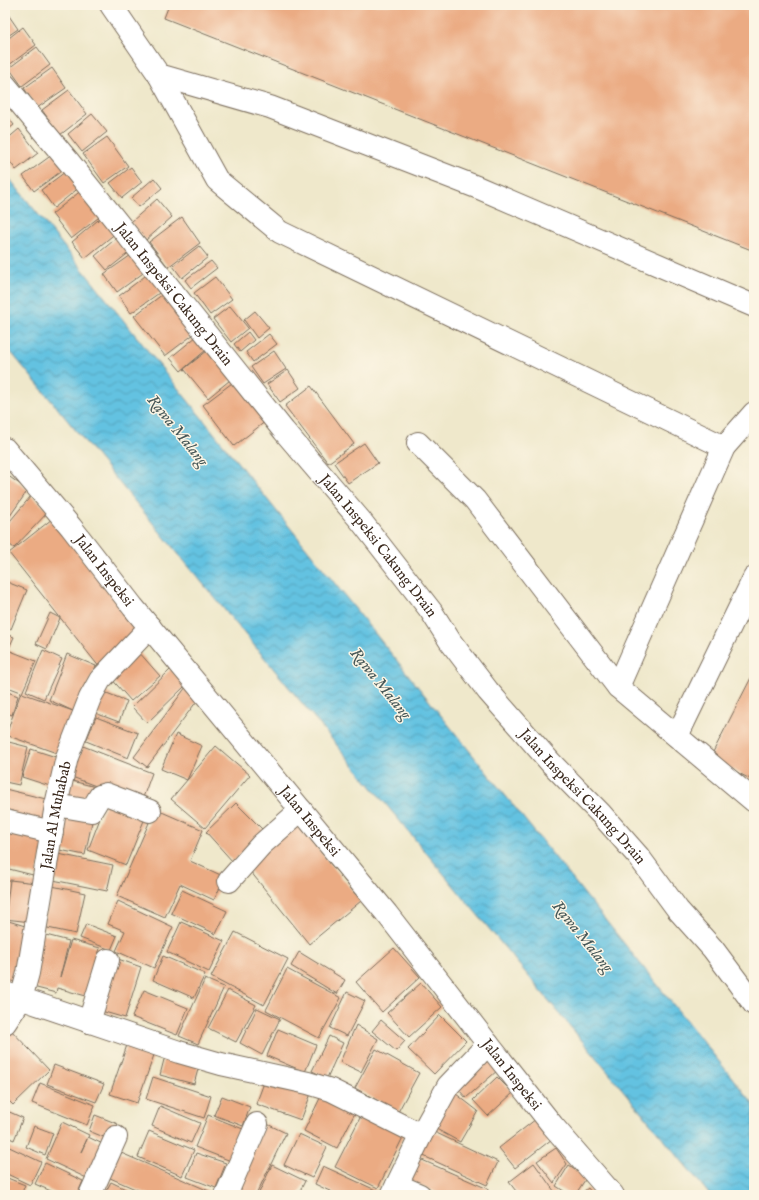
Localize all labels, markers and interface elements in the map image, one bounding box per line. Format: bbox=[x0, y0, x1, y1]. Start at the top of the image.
street label: Jalan Inspeksi Cakung Drain bbox=[110, 217, 237, 369]
water label: Rawa Malang bbox=[142, 391, 213, 472]
street label: Jalan Inspeksi Cakung Drain bbox=[314, 469, 442, 620]
street label: Jalan Inspeksi bbox=[69, 529, 138, 610]
water label: Rawa Malang bbox=[345, 644, 416, 725]
street label: Jalan Inspeksi Cakung Drain bbox=[514, 723, 650, 868]
street label: Jalan Al Muhabab bbox=[36, 759, 75, 873]
street label: Jalan Inspeksi bbox=[274, 780, 345, 860]
water label: Rawa Malang bbox=[547, 897, 618, 978]
street label: Jalan Inspeksi bbox=[476, 1033, 546, 1114]

